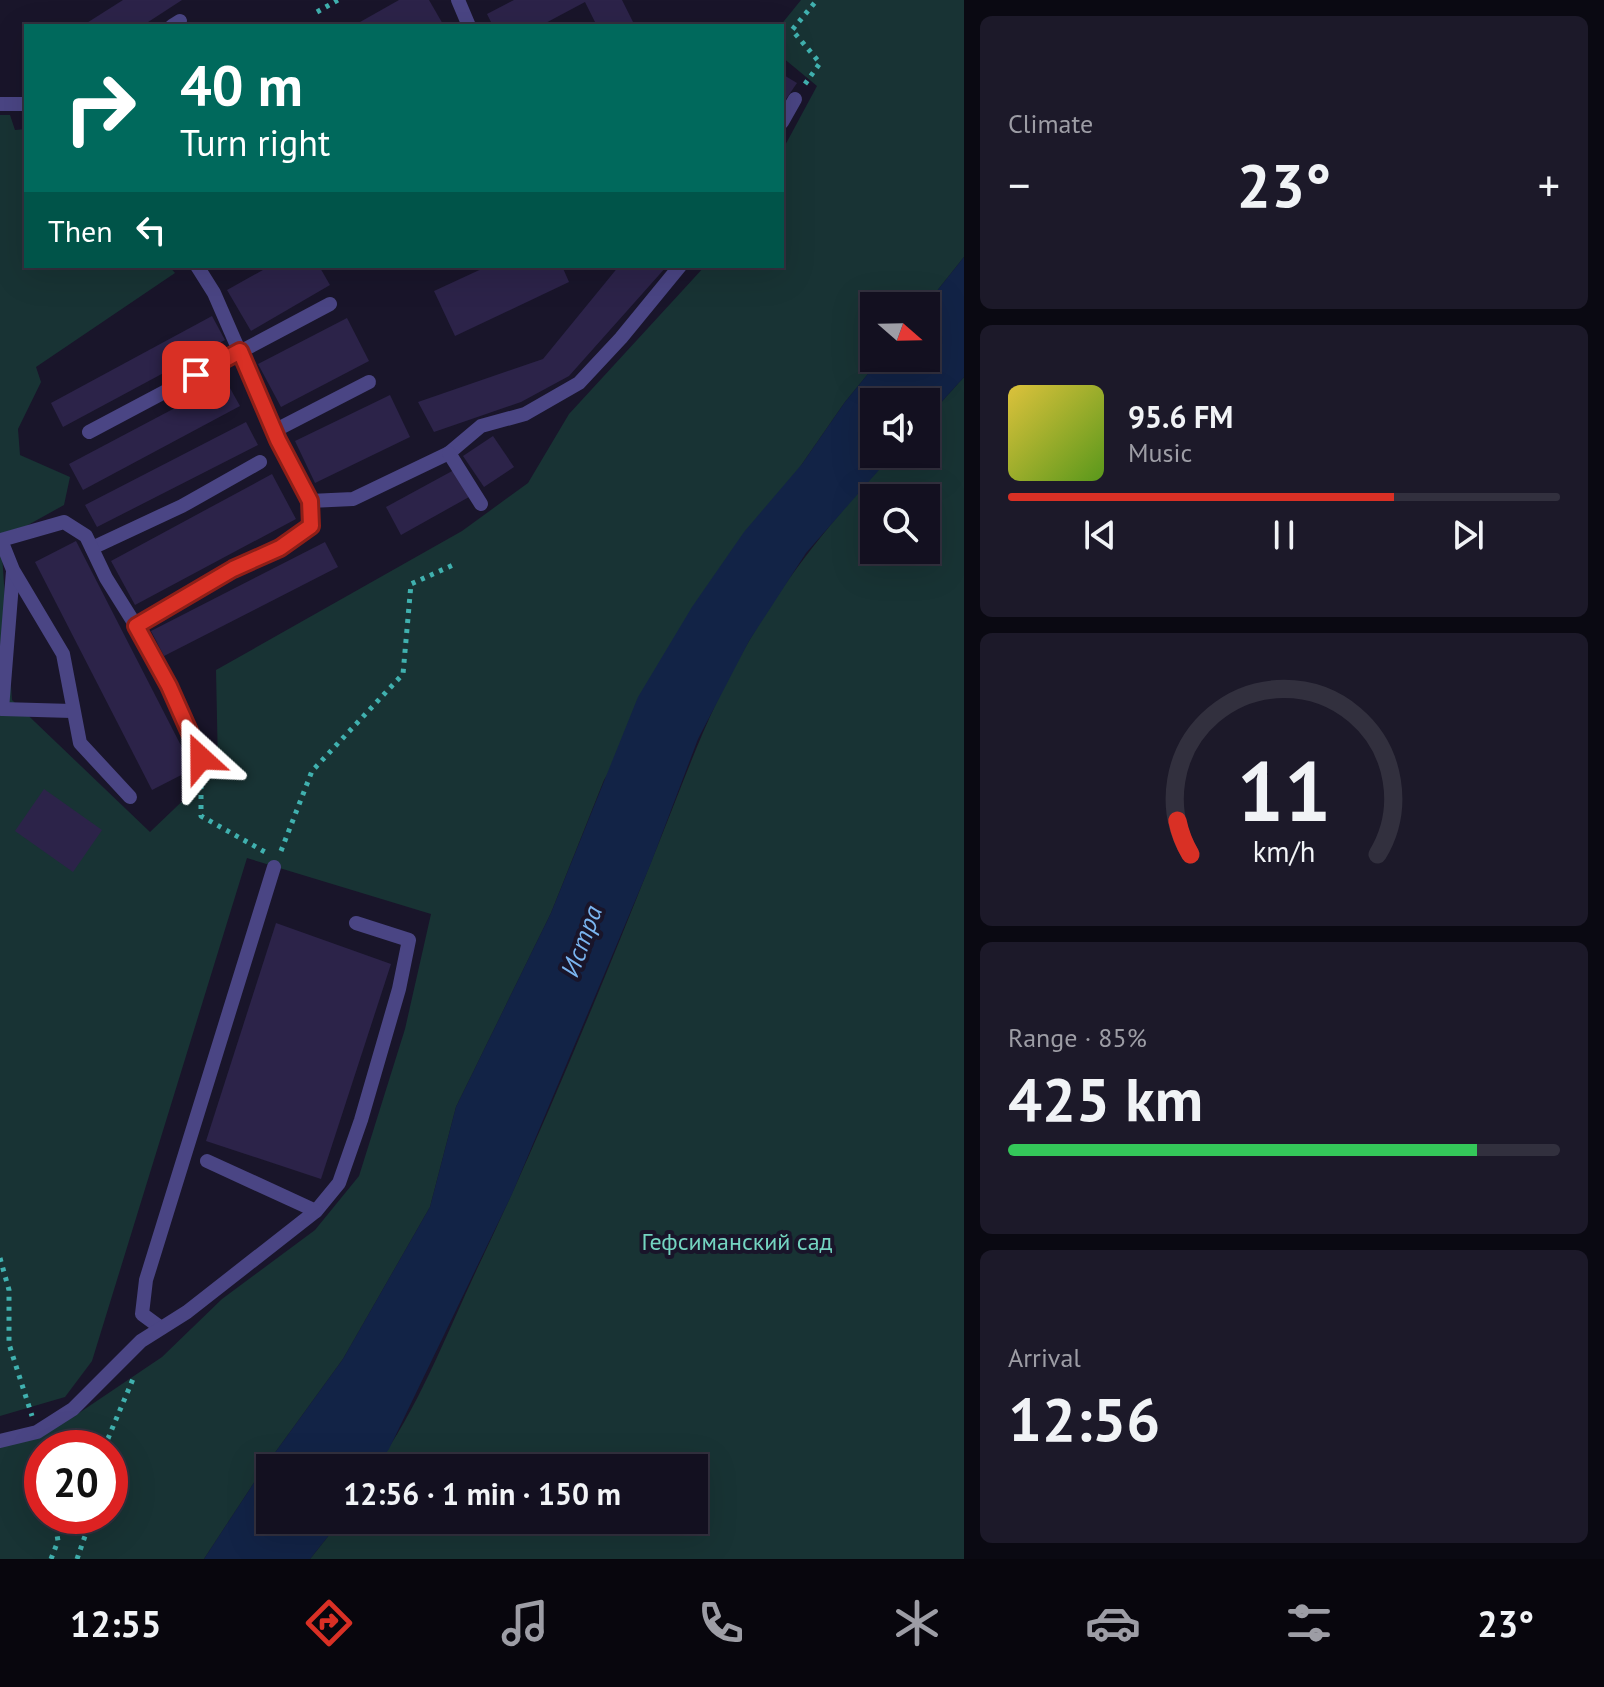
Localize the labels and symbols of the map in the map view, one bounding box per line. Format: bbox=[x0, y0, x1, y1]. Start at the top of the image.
north arrow bbox=[860, 292, 940, 372]
pin bbox=[162, 341, 230, 409]
position arrow bbox=[159, 716, 243, 800]
water label: Истра bbox=[553, 901, 609, 981]
park label: Гефсиманский сад bbox=[641, 1226, 833, 1257]
speed limit sign: 20 bbox=[24, 1430, 128, 1534]

